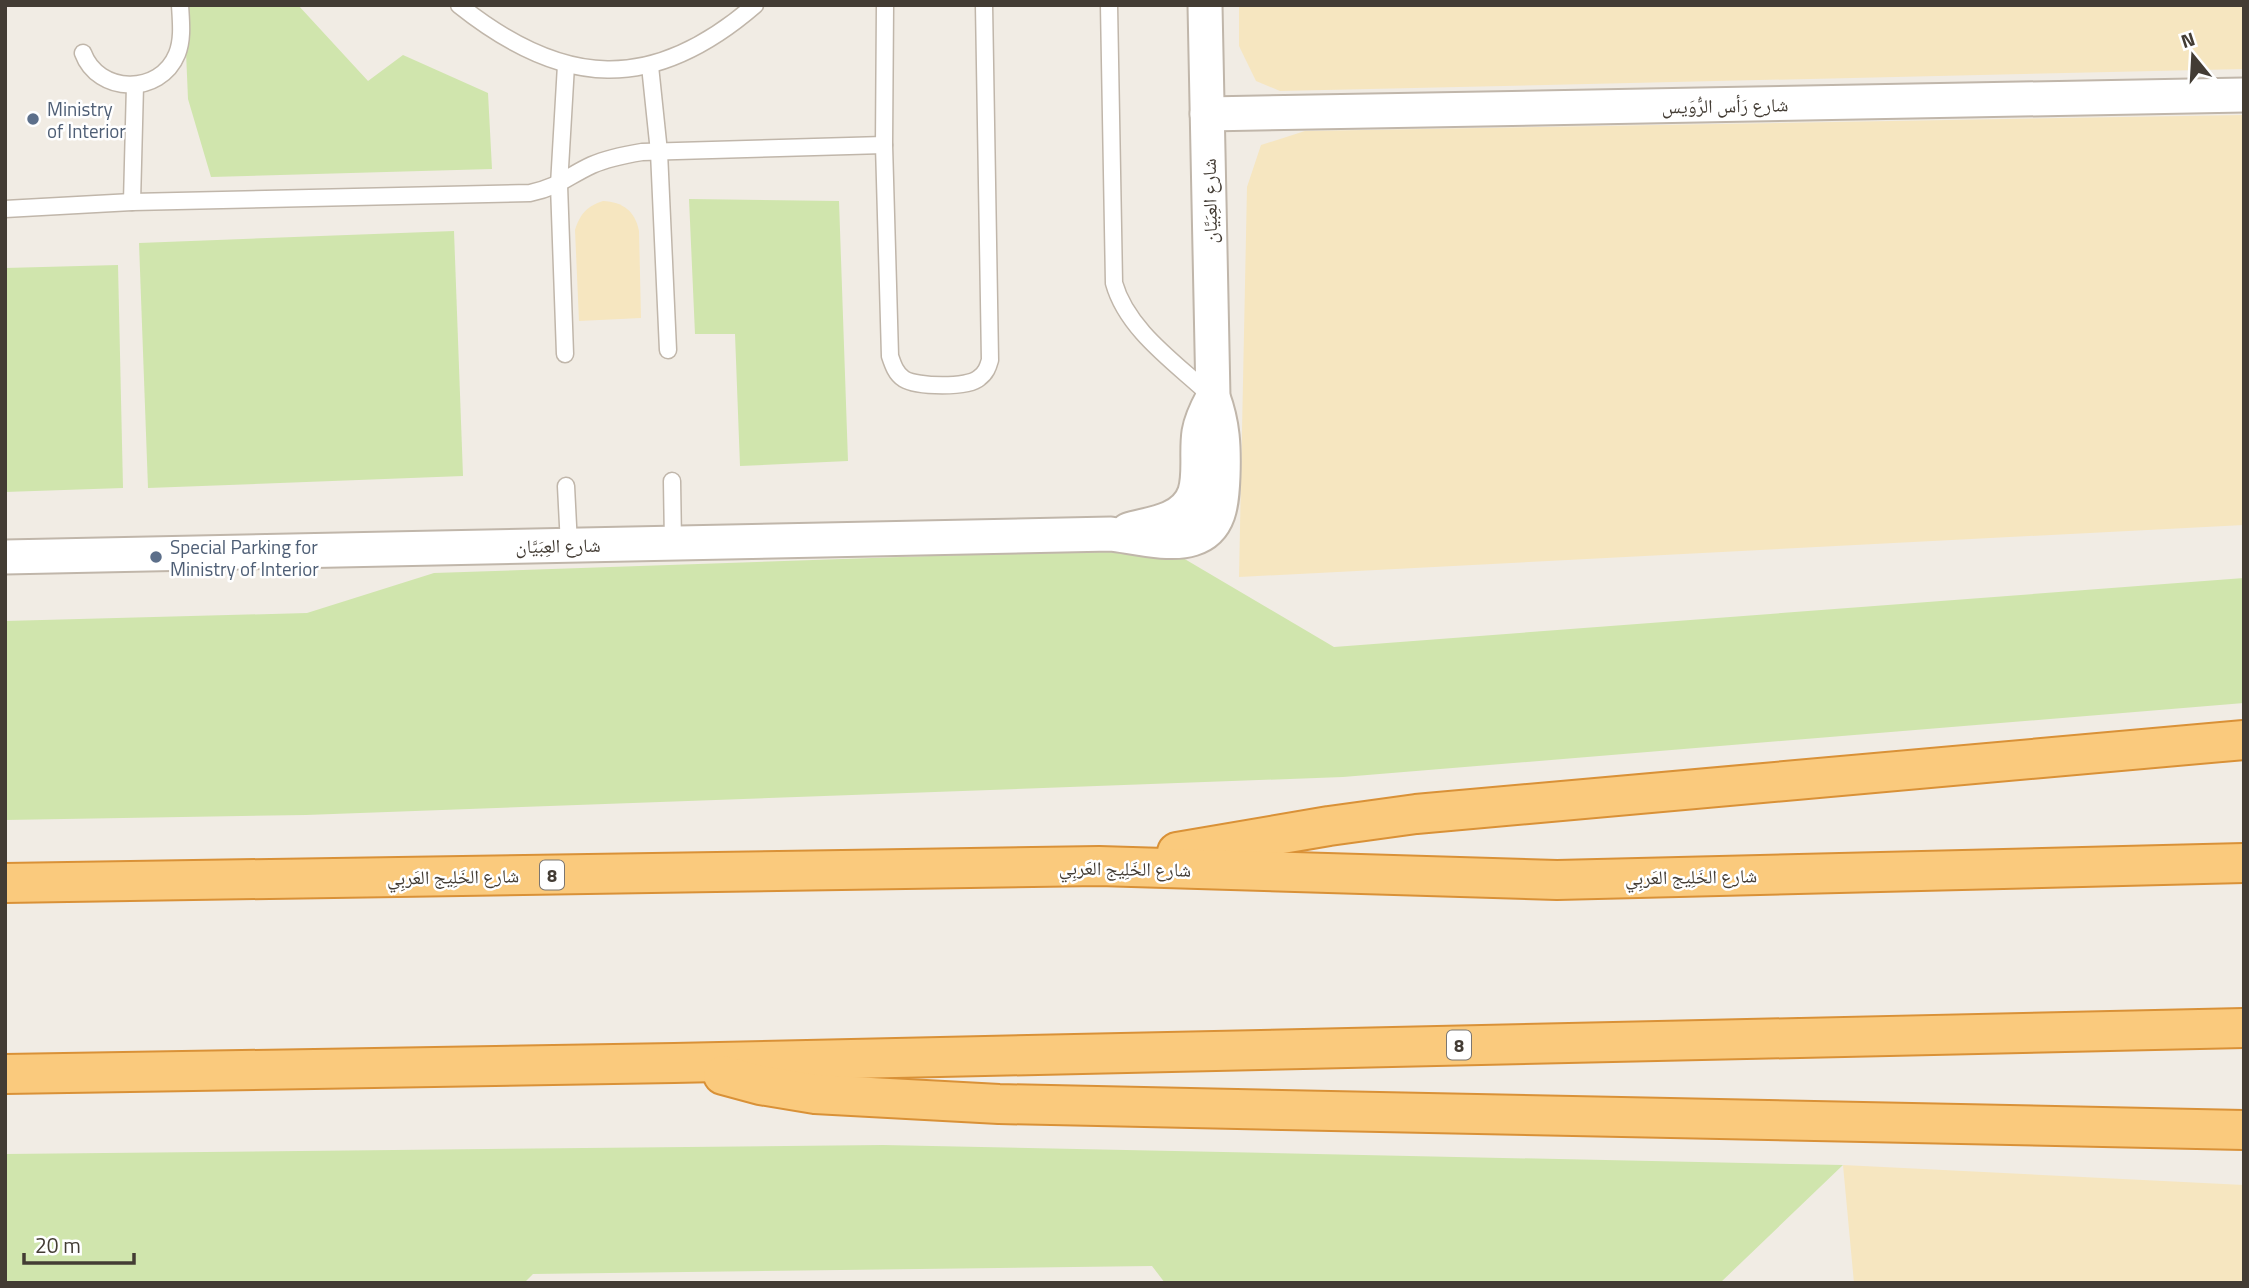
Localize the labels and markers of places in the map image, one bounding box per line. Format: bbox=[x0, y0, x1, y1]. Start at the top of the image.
place label: Ministry of Interior bbox=[47, 94, 126, 145]
marker: Ministry of Interior bbox=[25, 111, 41, 127]
place label: Special Parking for Ministry of Interior bbox=[170, 532, 319, 583]
marker: Special Parking for Ministry of Interior bbox=[148, 549, 164, 565]

